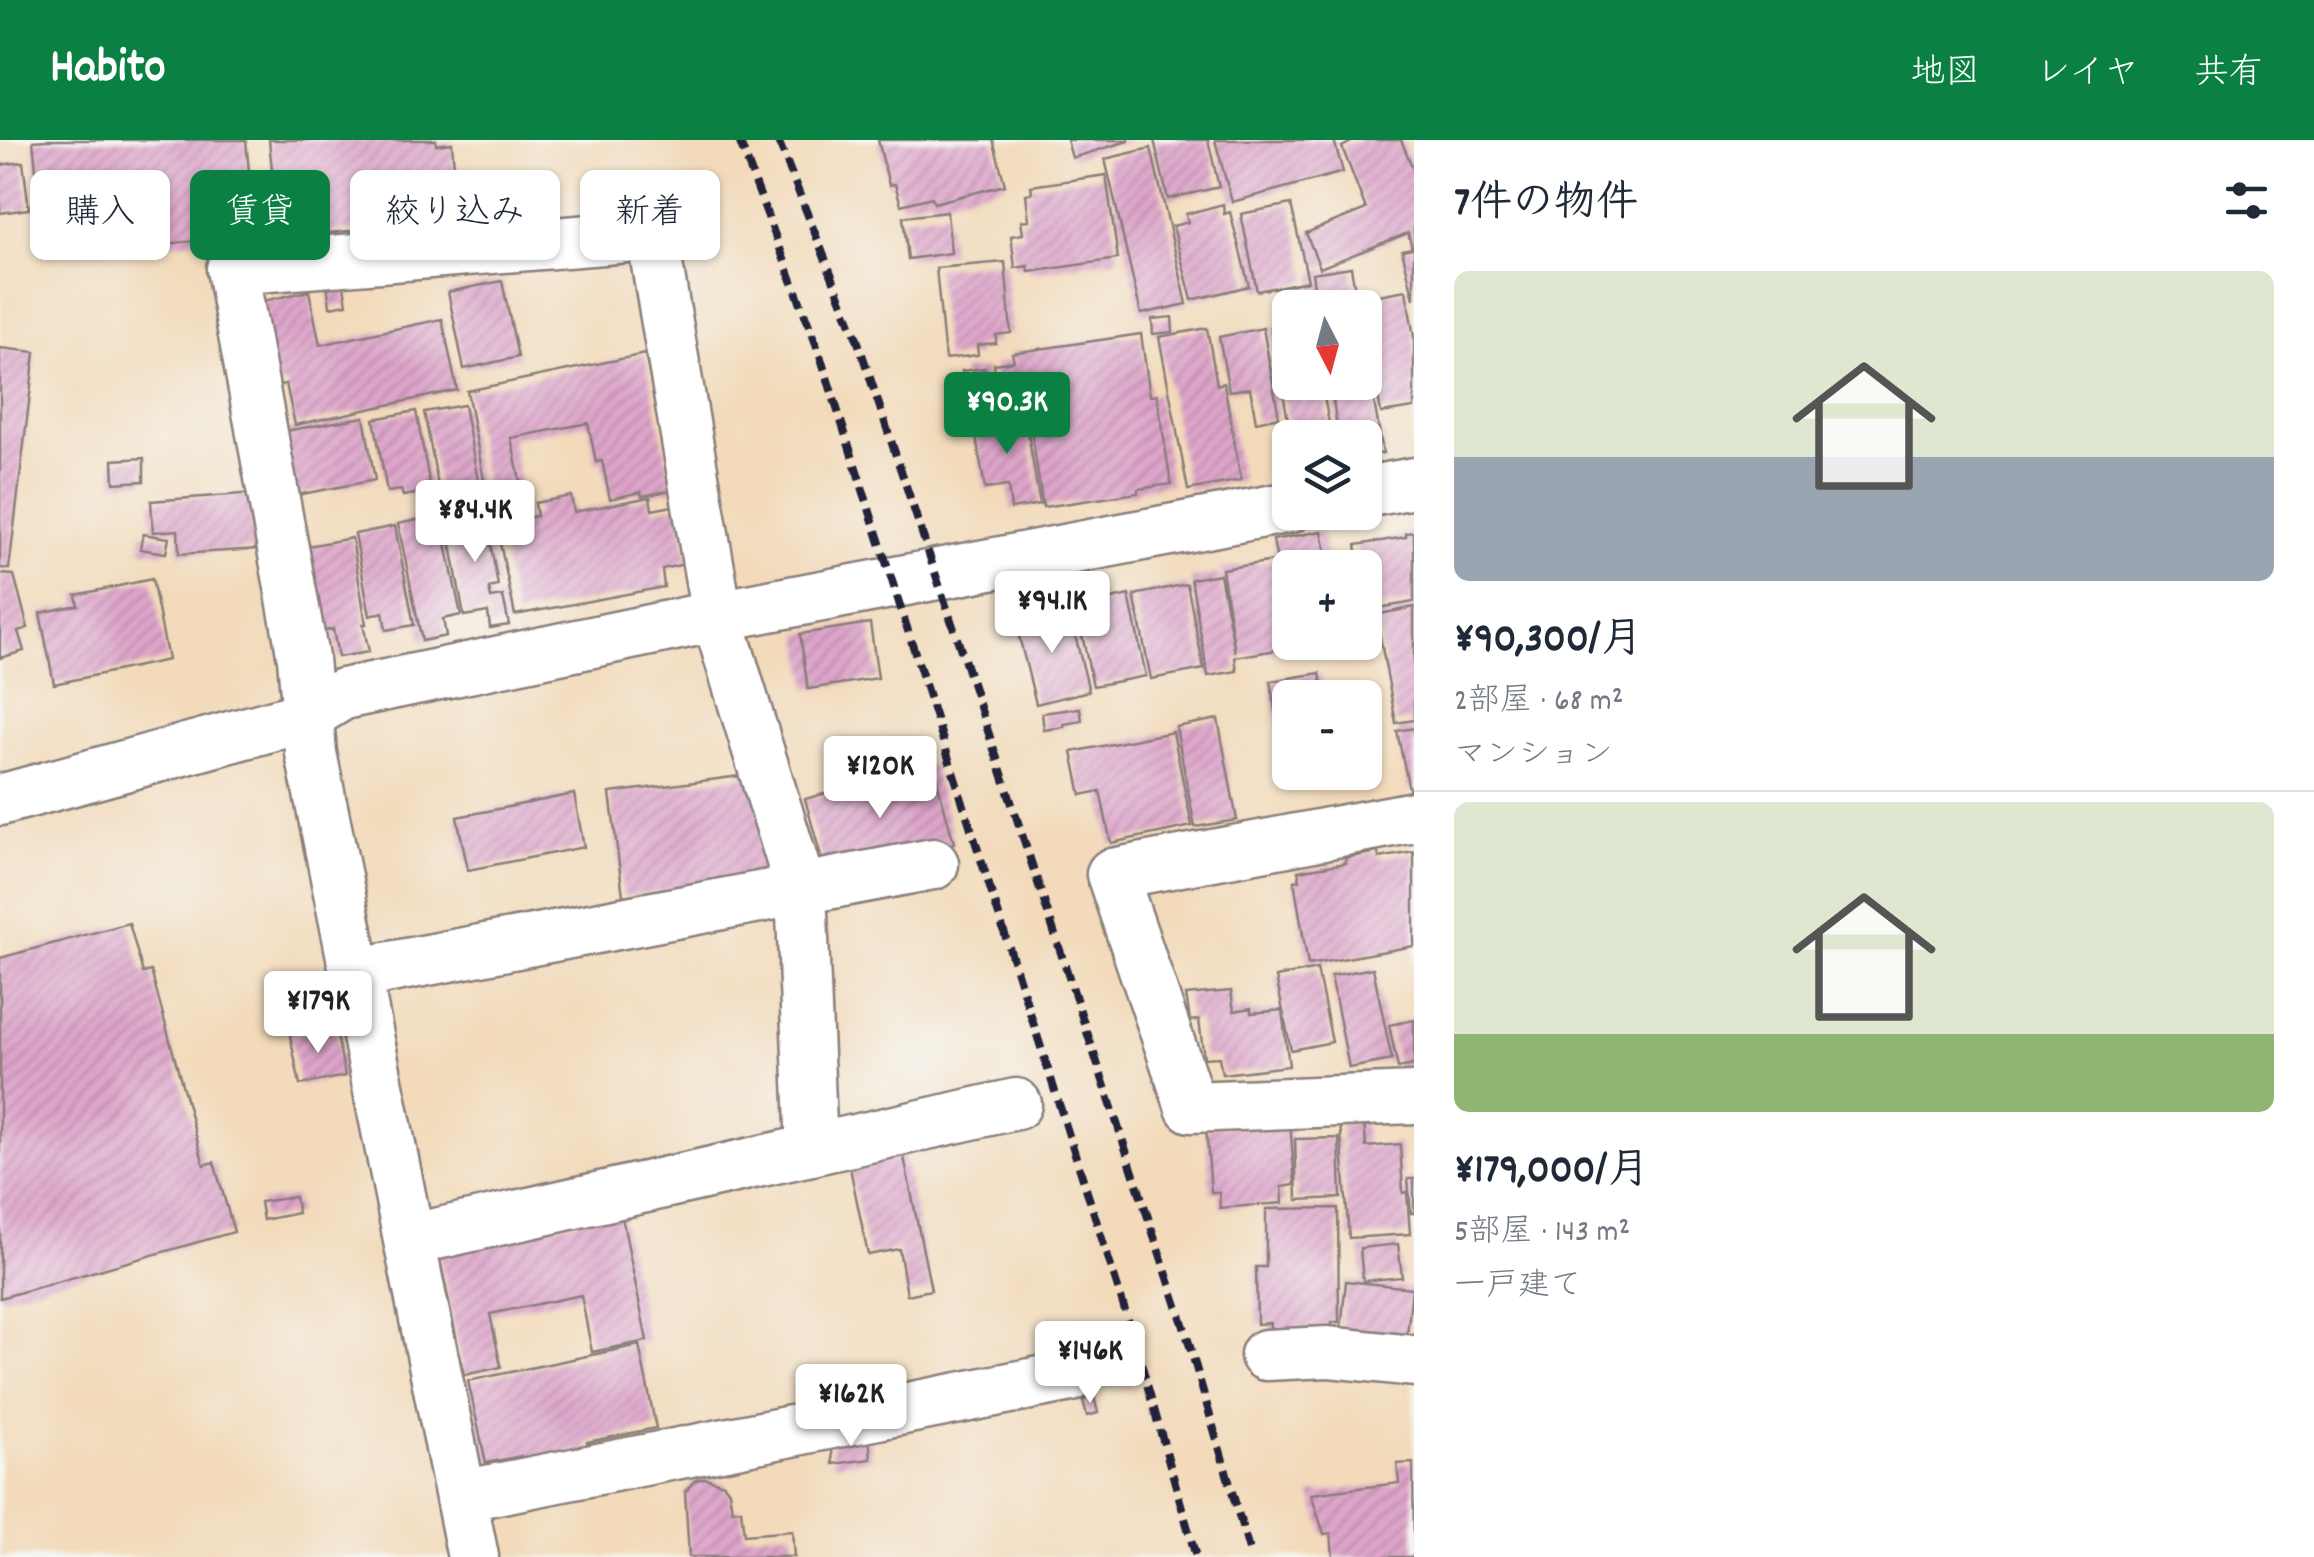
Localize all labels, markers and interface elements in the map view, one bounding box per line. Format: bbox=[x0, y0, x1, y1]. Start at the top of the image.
text: Habito bbox=[50, 36, 166, 105]
text: 地図 bbox=[1910, 50, 1980, 100]
text: レイヤ bbox=[2035, 50, 2139, 100]
text: 共有 bbox=[2194, 50, 2264, 100]
chip: 購入 bbox=[30, 170, 170, 260]
chip: 賃貸 bbox=[190, 170, 330, 260]
chip: 絞り込み bbox=[350, 170, 560, 260]
chip: 新着 bbox=[580, 170, 720, 260]
icon: filters bbox=[2219, 173, 2274, 228]
text: 7件の物件 bbox=[1454, 176, 1638, 236]
north arrow bbox=[1272, 290, 1382, 400]
map controls bbox=[1272, 290, 1382, 790]
icon: home bbox=[1774, 336, 1954, 516]
pin: ¥90.3K bbox=[926, 372, 1088, 457]
text: ¥90.3K bbox=[966, 381, 1048, 427]
button: layers bbox=[1272, 420, 1382, 530]
pin: ¥84.4K bbox=[394, 480, 556, 565]
text: ¥84.4K bbox=[438, 489, 512, 535]
button: + bbox=[1272, 550, 1382, 660]
pin: ¥94.1K bbox=[971, 571, 1133, 656]
text: ¥94.1K bbox=[1017, 580, 1087, 626]
text: ¥90,300/月 bbox=[1454, 612, 1643, 672]
button: − bbox=[1272, 680, 1382, 790]
text: 2部屋 · 68 m² bbox=[1454, 680, 1623, 726]
text: マンション bbox=[1454, 734, 1613, 780]
pin: ¥120K bbox=[810, 736, 950, 821]
text: ¥120K bbox=[846, 745, 914, 791]
icon: home bbox=[1774, 867, 1954, 1047]
pin: ¥179K bbox=[248, 971, 388, 1056]
text: ¥179K bbox=[286, 980, 350, 1026]
text: ¥179,000/月 bbox=[1454, 1143, 1649, 1203]
text: 5部屋 · 143 m² bbox=[1454, 1211, 1630, 1257]
text: 一戸建て bbox=[1454, 1265, 1582, 1311]
pin: ¥146K bbox=[1020, 1321, 1160, 1406]
text: ¥146K bbox=[1057, 1330, 1123, 1376]
pin: ¥162K bbox=[781, 1364, 921, 1449]
text: ¥162K bbox=[818, 1373, 884, 1419]

